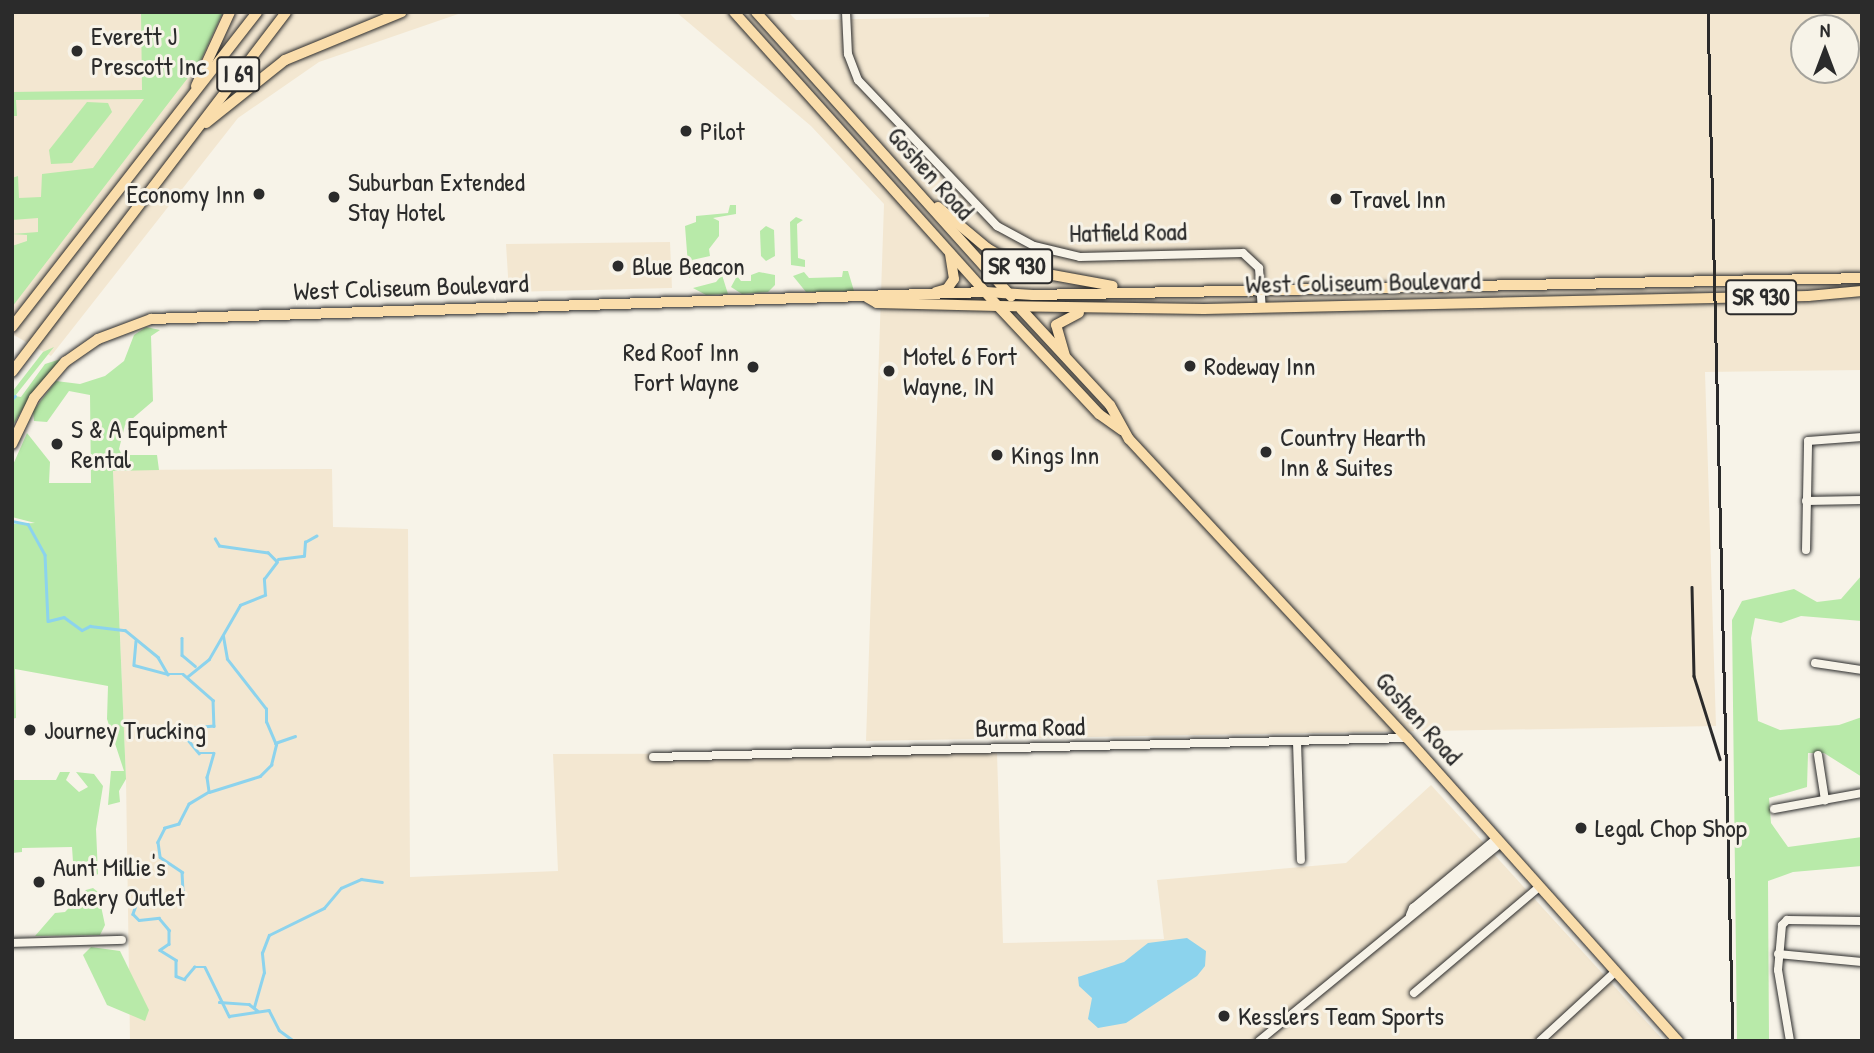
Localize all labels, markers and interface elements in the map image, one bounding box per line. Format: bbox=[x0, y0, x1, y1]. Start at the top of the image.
north arrow bbox=[1790, 14, 1860, 84]
text: N bbox=[1820, 17, 1830, 43]
place label: Everett J Prescott Inc bbox=[91, 20, 206, 82]
marker: Everett J Prescott Inc bbox=[69, 43, 85, 59]
road number: I 69 bbox=[215, 54, 261, 94]
place label: Pilot bbox=[700, 115, 745, 147]
street label: Goshen Road bbox=[881, 120, 981, 226]
marker: Pilot bbox=[678, 123, 694, 139]
place label: Suburban Extended Stay Hotel bbox=[348, 166, 525, 228]
place label: Economy Inn bbox=[126, 178, 245, 210]
place label: Travel Inn bbox=[1350, 183, 1446, 215]
marker: Economy Inn bbox=[251, 186, 267, 202]
marker: Suburban Extended Stay Hotel bbox=[326, 189, 342, 205]
marker: Travel Inn bbox=[1328, 191, 1344, 207]
street label: Hatfield Road bbox=[1069, 215, 1187, 249]
road number: SR 930 bbox=[980, 246, 1054, 286]
place label: Blue Beacon bbox=[632, 250, 745, 282]
marker: Blue Beacon bbox=[610, 258, 626, 274]
street label: West Coliseum Boulevard bbox=[1245, 264, 1481, 300]
street label: West Coliseum Boulevard bbox=[293, 267, 529, 307]
road number: SR 930 bbox=[1724, 276, 1798, 318]
place label: Red Roof Inn Fort Wayne bbox=[623, 336, 739, 398]
place label: Motel 6 Fort Wayne, IN bbox=[903, 340, 1017, 402]
place label: Rodeway Inn bbox=[1204, 350, 1316, 382]
marker: Rodeway Inn bbox=[1182, 358, 1198, 374]
marker: Red Roof Inn Fort Wayne bbox=[745, 359, 761, 375]
marker: Motel 6 Fort Wayne, IN bbox=[881, 363, 897, 379]
place label: S & A Equipment Rental bbox=[71, 413, 227, 474]
place label: Country Hearth Inn & Suites bbox=[1280, 421, 1425, 482]
marker: S & A Equipment Rental bbox=[49, 436, 65, 452]
place label: Kings Inn bbox=[1011, 439, 1099, 471]
marker: Country Hearth Inn & Suites bbox=[1258, 444, 1274, 460]
marker: Kings Inn bbox=[989, 447, 1005, 463]
street label: Goshen Road bbox=[1369, 665, 1469, 771]
street label: Burma Road bbox=[975, 710, 1085, 744]
place label: Journey Trucking bbox=[44, 714, 206, 746]
marker: Journey Trucking bbox=[22, 722, 38, 738]
place label: Legal Chop Shop bbox=[1595, 812, 1747, 844]
marker: Legal Chop Shop bbox=[1573, 820, 1589, 836]
place label: Aunt Millie's Bakery Outlet bbox=[53, 851, 185, 912]
marker: Aunt Millie's Bakery Outlet bbox=[31, 874, 47, 890]
place label: Kesslers Team Sports bbox=[1238, 1000, 1444, 1032]
marker: Kesslers Team Sports bbox=[1216, 1008, 1232, 1024]

